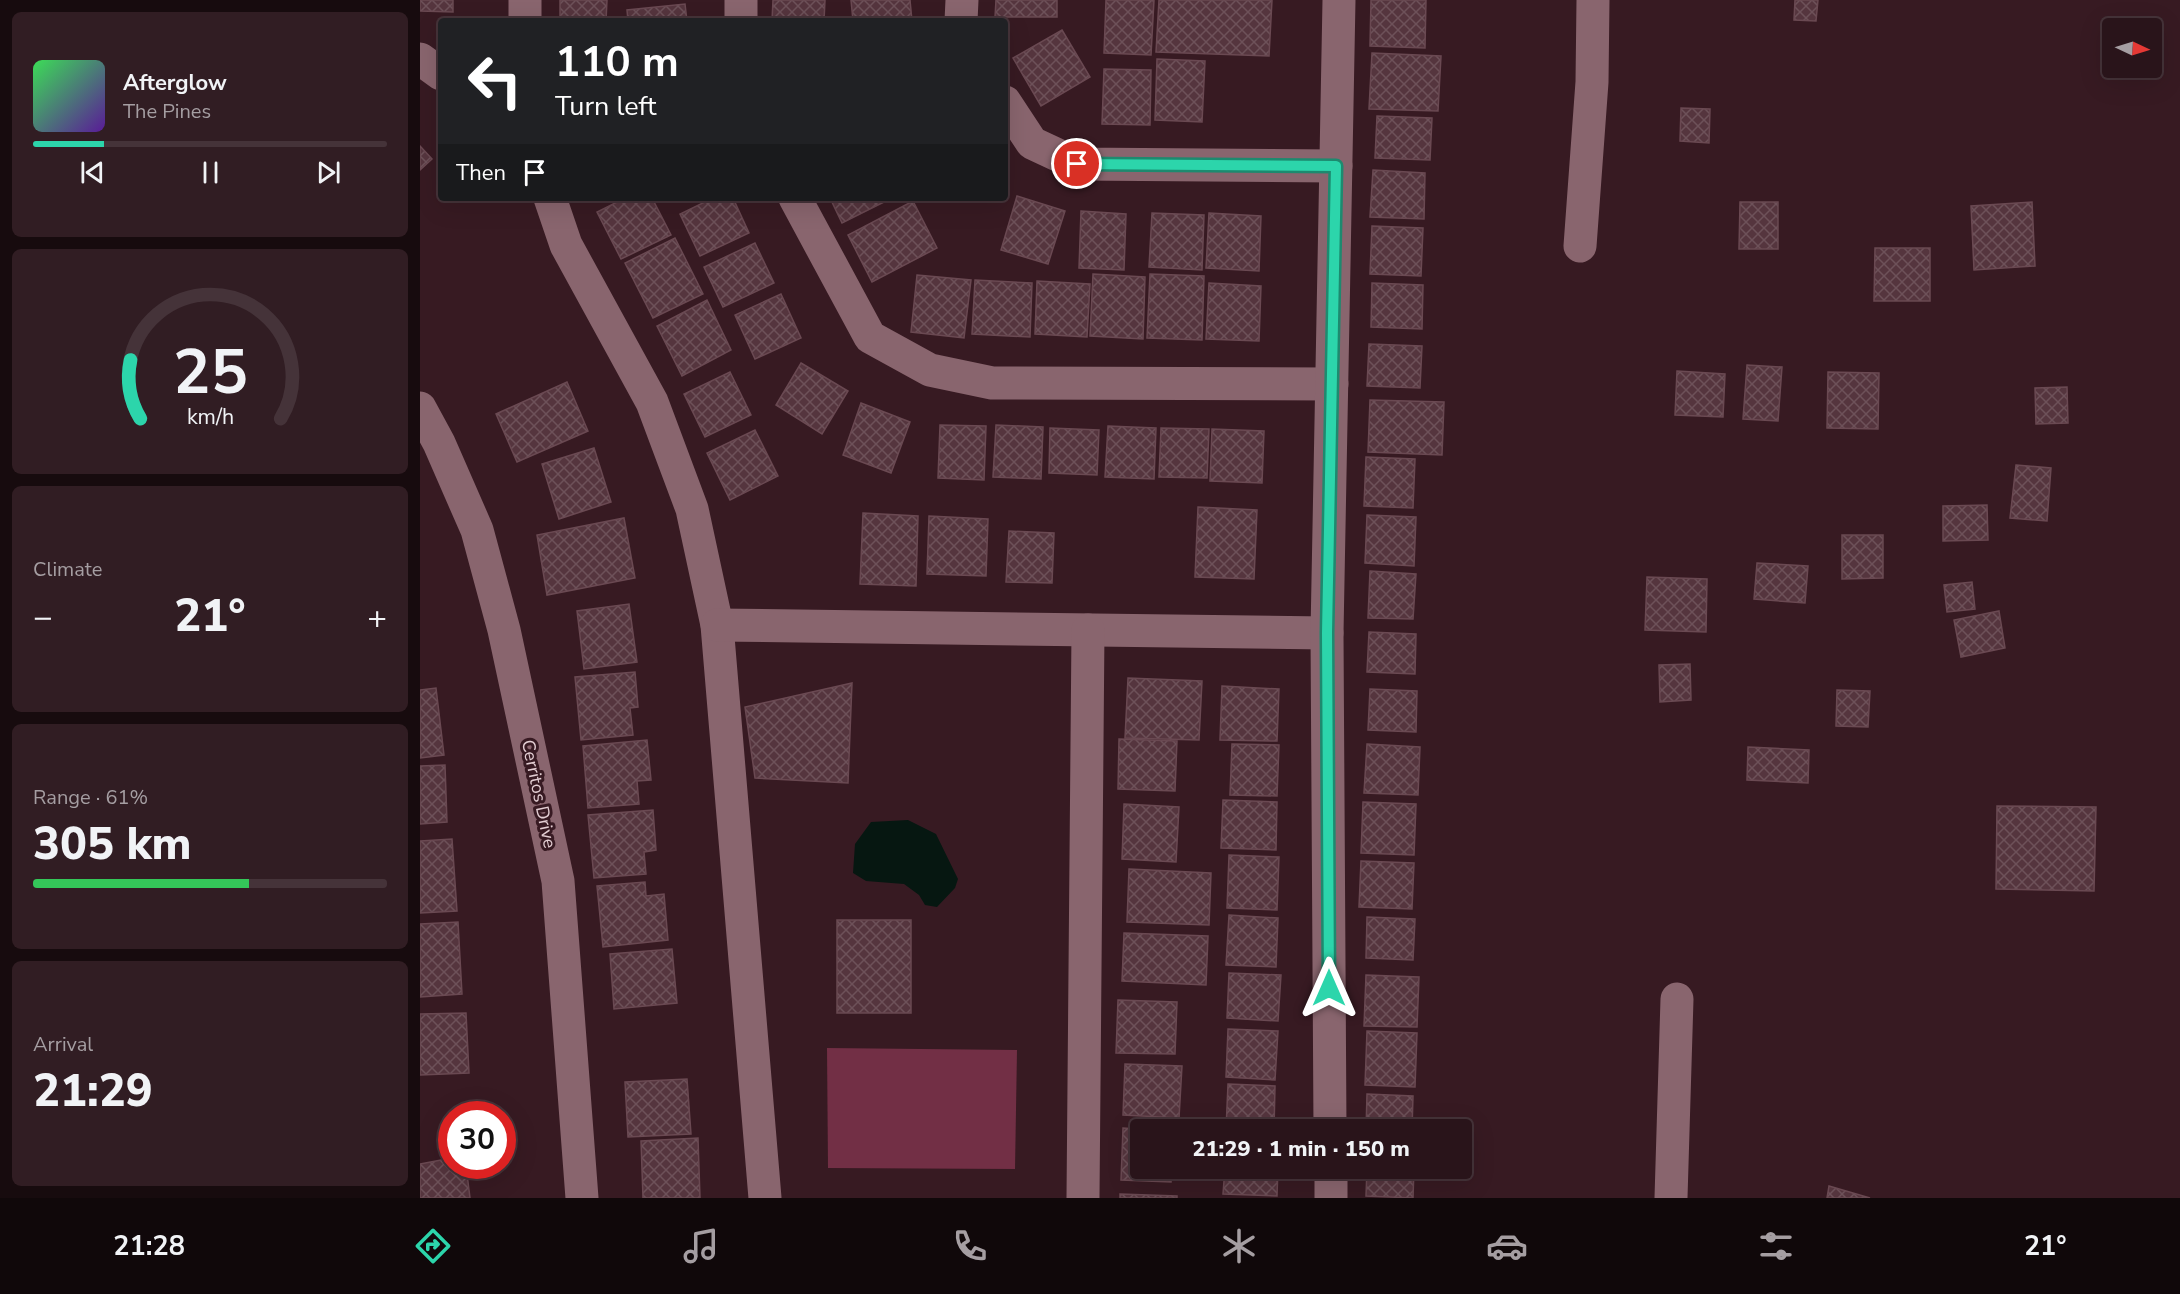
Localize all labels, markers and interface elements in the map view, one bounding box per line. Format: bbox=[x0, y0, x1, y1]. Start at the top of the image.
north arrow bbox=[2102, 18, 2162, 78]
map controls bbox=[2102, 18, 2162, 78]
text: 110 m bbox=[555, 34, 679, 91]
icon: left bbox=[456, 42, 534, 120]
text: Afterglow bbox=[123, 68, 227, 98]
text: Turn left bbox=[555, 88, 656, 125]
text: The Pines bbox=[123, 98, 211, 125]
pin bbox=[1051, 138, 1102, 189]
icon: arrive bbox=[1060, 147, 1093, 180]
icon: previous bbox=[76, 156, 109, 189]
icon: pause bbox=[194, 156, 227, 189]
icon: next bbox=[312, 156, 345, 189]
icon: arrive bbox=[518, 156, 551, 189]
text: Then bbox=[456, 158, 506, 188]
text: 25 bbox=[173, 330, 247, 415]
text: km/h bbox=[186, 402, 234, 432]
text: Climate bbox=[33, 556, 102, 583]
text: 21° bbox=[174, 586, 246, 647]
text: − bbox=[33, 595, 53, 640]
text: + bbox=[367, 595, 387, 640]
street label: Cerritos Drive bbox=[516, 738, 562, 850]
text: Range · 61% bbox=[33, 784, 148, 811]
text: 305 km bbox=[33, 814, 192, 875]
position arrow bbox=[1297, 956, 1361, 1020]
text: Arrival bbox=[33, 1031, 93, 1058]
text: 21:29 bbox=[33, 1061, 153, 1122]
speed limit sign: 30 bbox=[438, 1101, 516, 1179]
text: 21:29 · 1 min · 150 m bbox=[1192, 1134, 1410, 1164]
icon: directions bbox=[412, 1225, 454, 1267]
icon: music bbox=[680, 1225, 722, 1267]
icon: phone bbox=[949, 1225, 991, 1267]
icon: climate bbox=[1218, 1225, 1260, 1267]
icon: car bbox=[1486, 1225, 1528, 1267]
icon: filters bbox=[1755, 1225, 1797, 1267]
text: 21:28 bbox=[113, 1228, 185, 1265]
text: 21° bbox=[2024, 1228, 2067, 1265]

